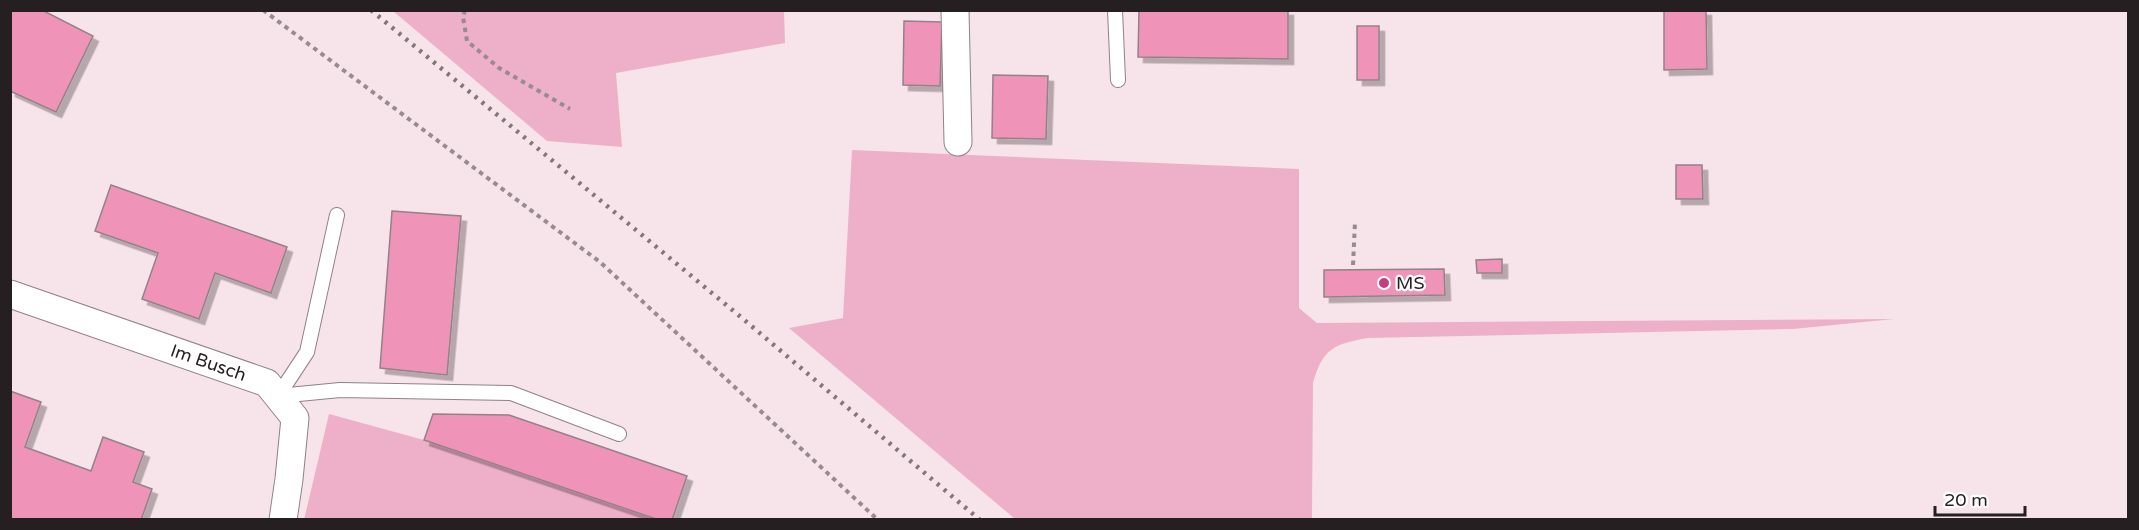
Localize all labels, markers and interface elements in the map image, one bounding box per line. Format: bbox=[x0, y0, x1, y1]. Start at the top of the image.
place label: MS bbox=[1396, 272, 1424, 294]
marker: MS bbox=[1377, 276, 1391, 290]
street label: Im Busch bbox=[168, 339, 249, 386]
scale bar bbox=[1935, 479, 2025, 517]
text: 20 m bbox=[1944, 489, 1988, 511]

